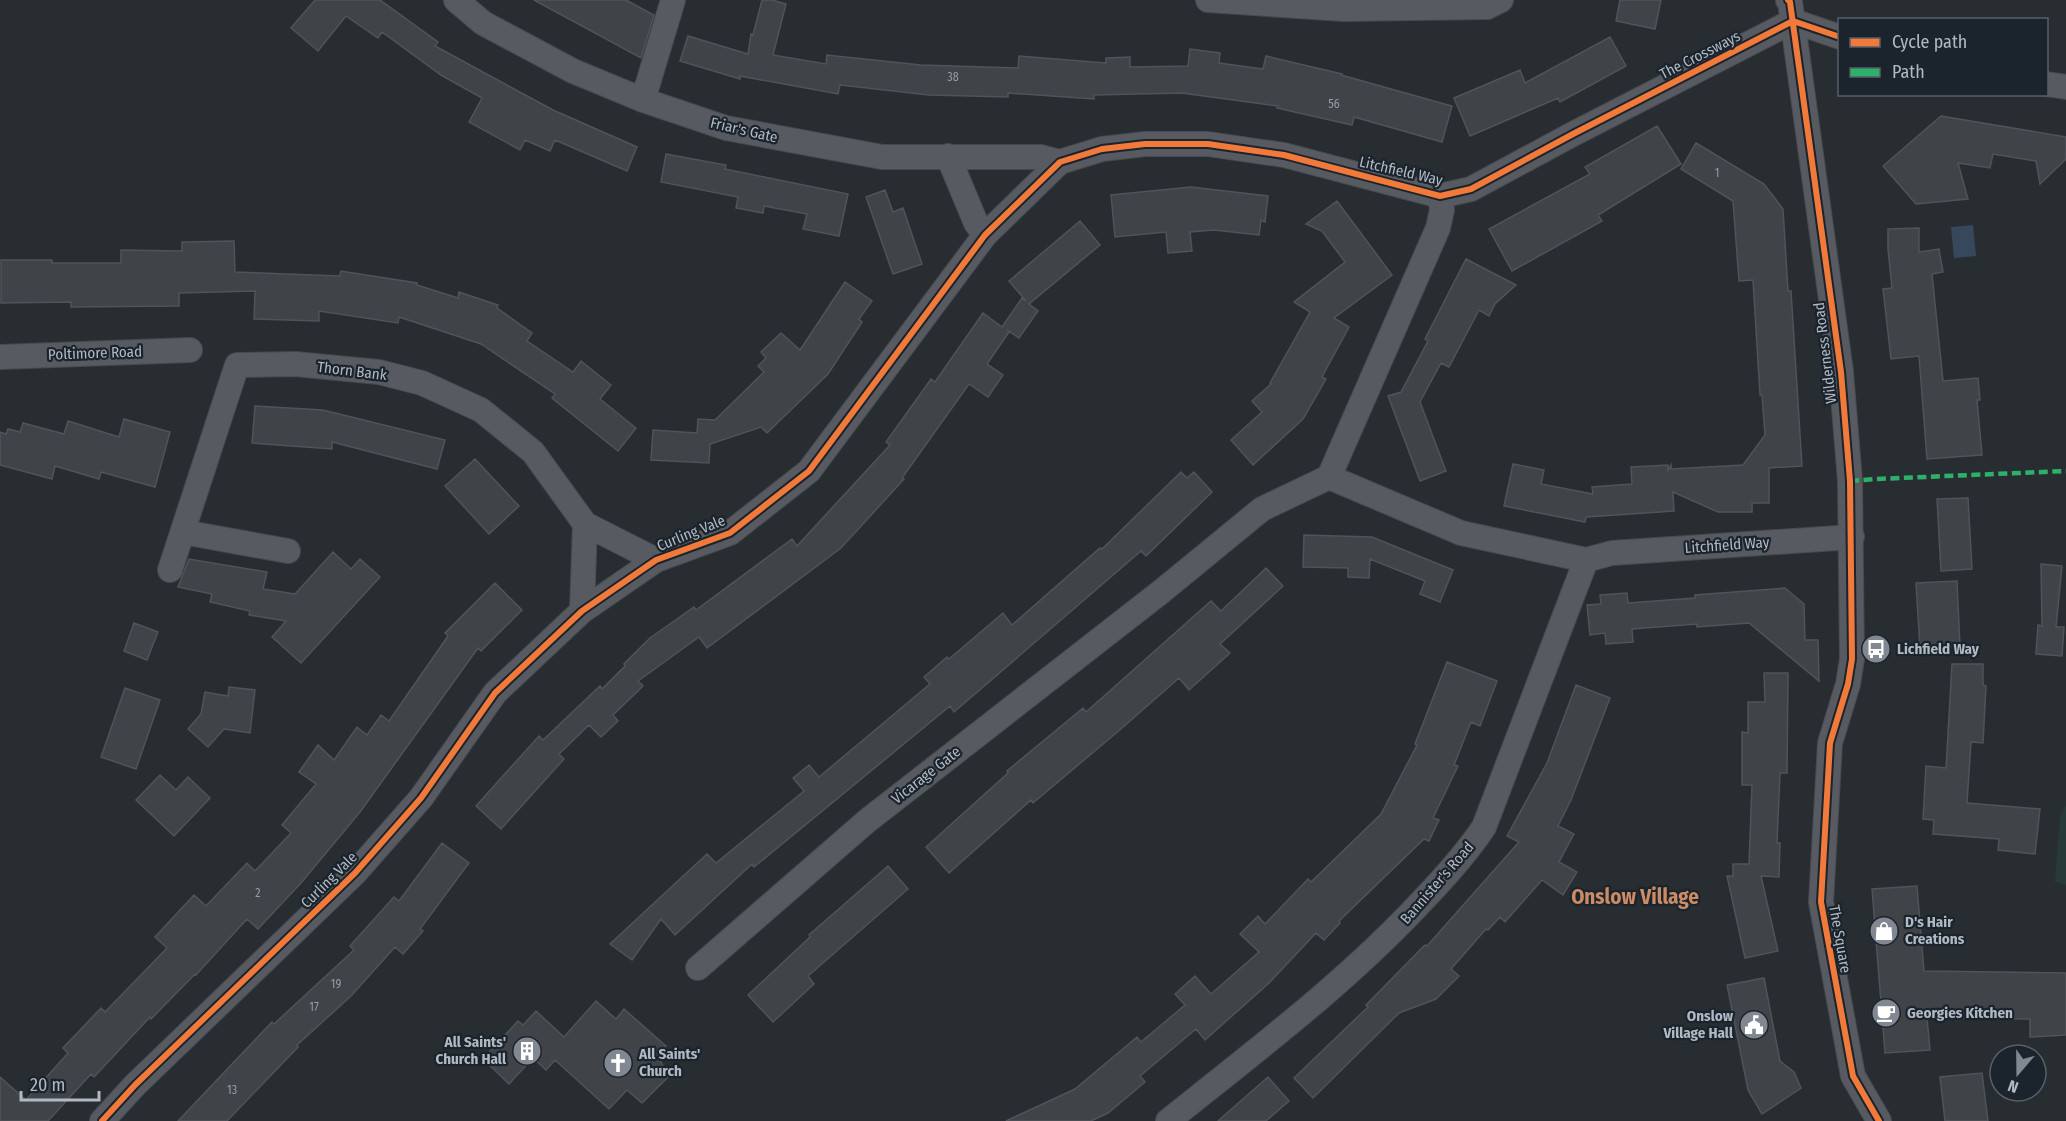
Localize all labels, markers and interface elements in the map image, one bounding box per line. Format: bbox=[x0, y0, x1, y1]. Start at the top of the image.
legend bbox=[1838, 18, 2048, 96]
street label: The Crossways bbox=[1657, 27, 1743, 83]
text: Cycle path bbox=[1892, 31, 1967, 53]
text: Path bbox=[1892, 61, 1925, 83]
house number: 38 bbox=[947, 70, 959, 84]
house number: 56 bbox=[1328, 97, 1340, 111]
street label: Friar's Gate bbox=[709, 114, 779, 146]
street label: Litchfield Way bbox=[1358, 153, 1445, 189]
house number: 1 bbox=[1715, 166, 1719, 180]
street label: Wilderness Road bbox=[1810, 301, 1840, 405]
street label: Poltimore Road bbox=[48, 342, 142, 364]
street label: Thorn Bank bbox=[316, 358, 388, 384]
street label: Curling Vale bbox=[654, 511, 728, 555]
street label: Litchfield Way bbox=[1684, 533, 1770, 557]
bus stop icon: Lichfield Way bbox=[1860, 633, 1892, 665]
place label: Lichfield Way bbox=[1897, 640, 1980, 658]
street label: Vicarage Gate bbox=[888, 742, 964, 808]
street label: Bannister's Road bbox=[1396, 838, 1478, 928]
street label: Curling Vale bbox=[297, 848, 361, 912]
district label: Onslow Village bbox=[1571, 884, 1699, 910]
house number: 2 bbox=[255, 886, 261, 900]
street label: The Square bbox=[1825, 904, 1855, 974]
place label: D's Hair Creations bbox=[1905, 913, 1965, 948]
shop icon: D's Hair Creations bbox=[1868, 915, 1900, 947]
house number: 19 bbox=[331, 977, 341, 991]
cafe icon: Georgies Kitchen bbox=[1870, 997, 1902, 1029]
house number: 17 bbox=[309, 1000, 319, 1014]
place label: Georgies Kitchen bbox=[1907, 1004, 2013, 1022]
place label: Onslow Village Hall bbox=[1662, 1007, 1734, 1042]
public building icon: Onslow Village Hall bbox=[1738, 1009, 1770, 1041]
place label: All Saints' Church Hall bbox=[436, 1033, 507, 1068]
building icon: All Saints' Church Hall bbox=[511, 1035, 543, 1067]
north arrow bbox=[1988, 1043, 2048, 1103]
place label: All Saints' Church bbox=[638, 1045, 700, 1080]
church icon: All Saints' Church bbox=[602, 1047, 634, 1079]
scale bar bbox=[21, 1064, 99, 1102]
text: 20 m bbox=[30, 1074, 65, 1096]
text: N bbox=[2005, 1076, 2021, 1097]
house number: 13 bbox=[227, 1083, 237, 1097]

